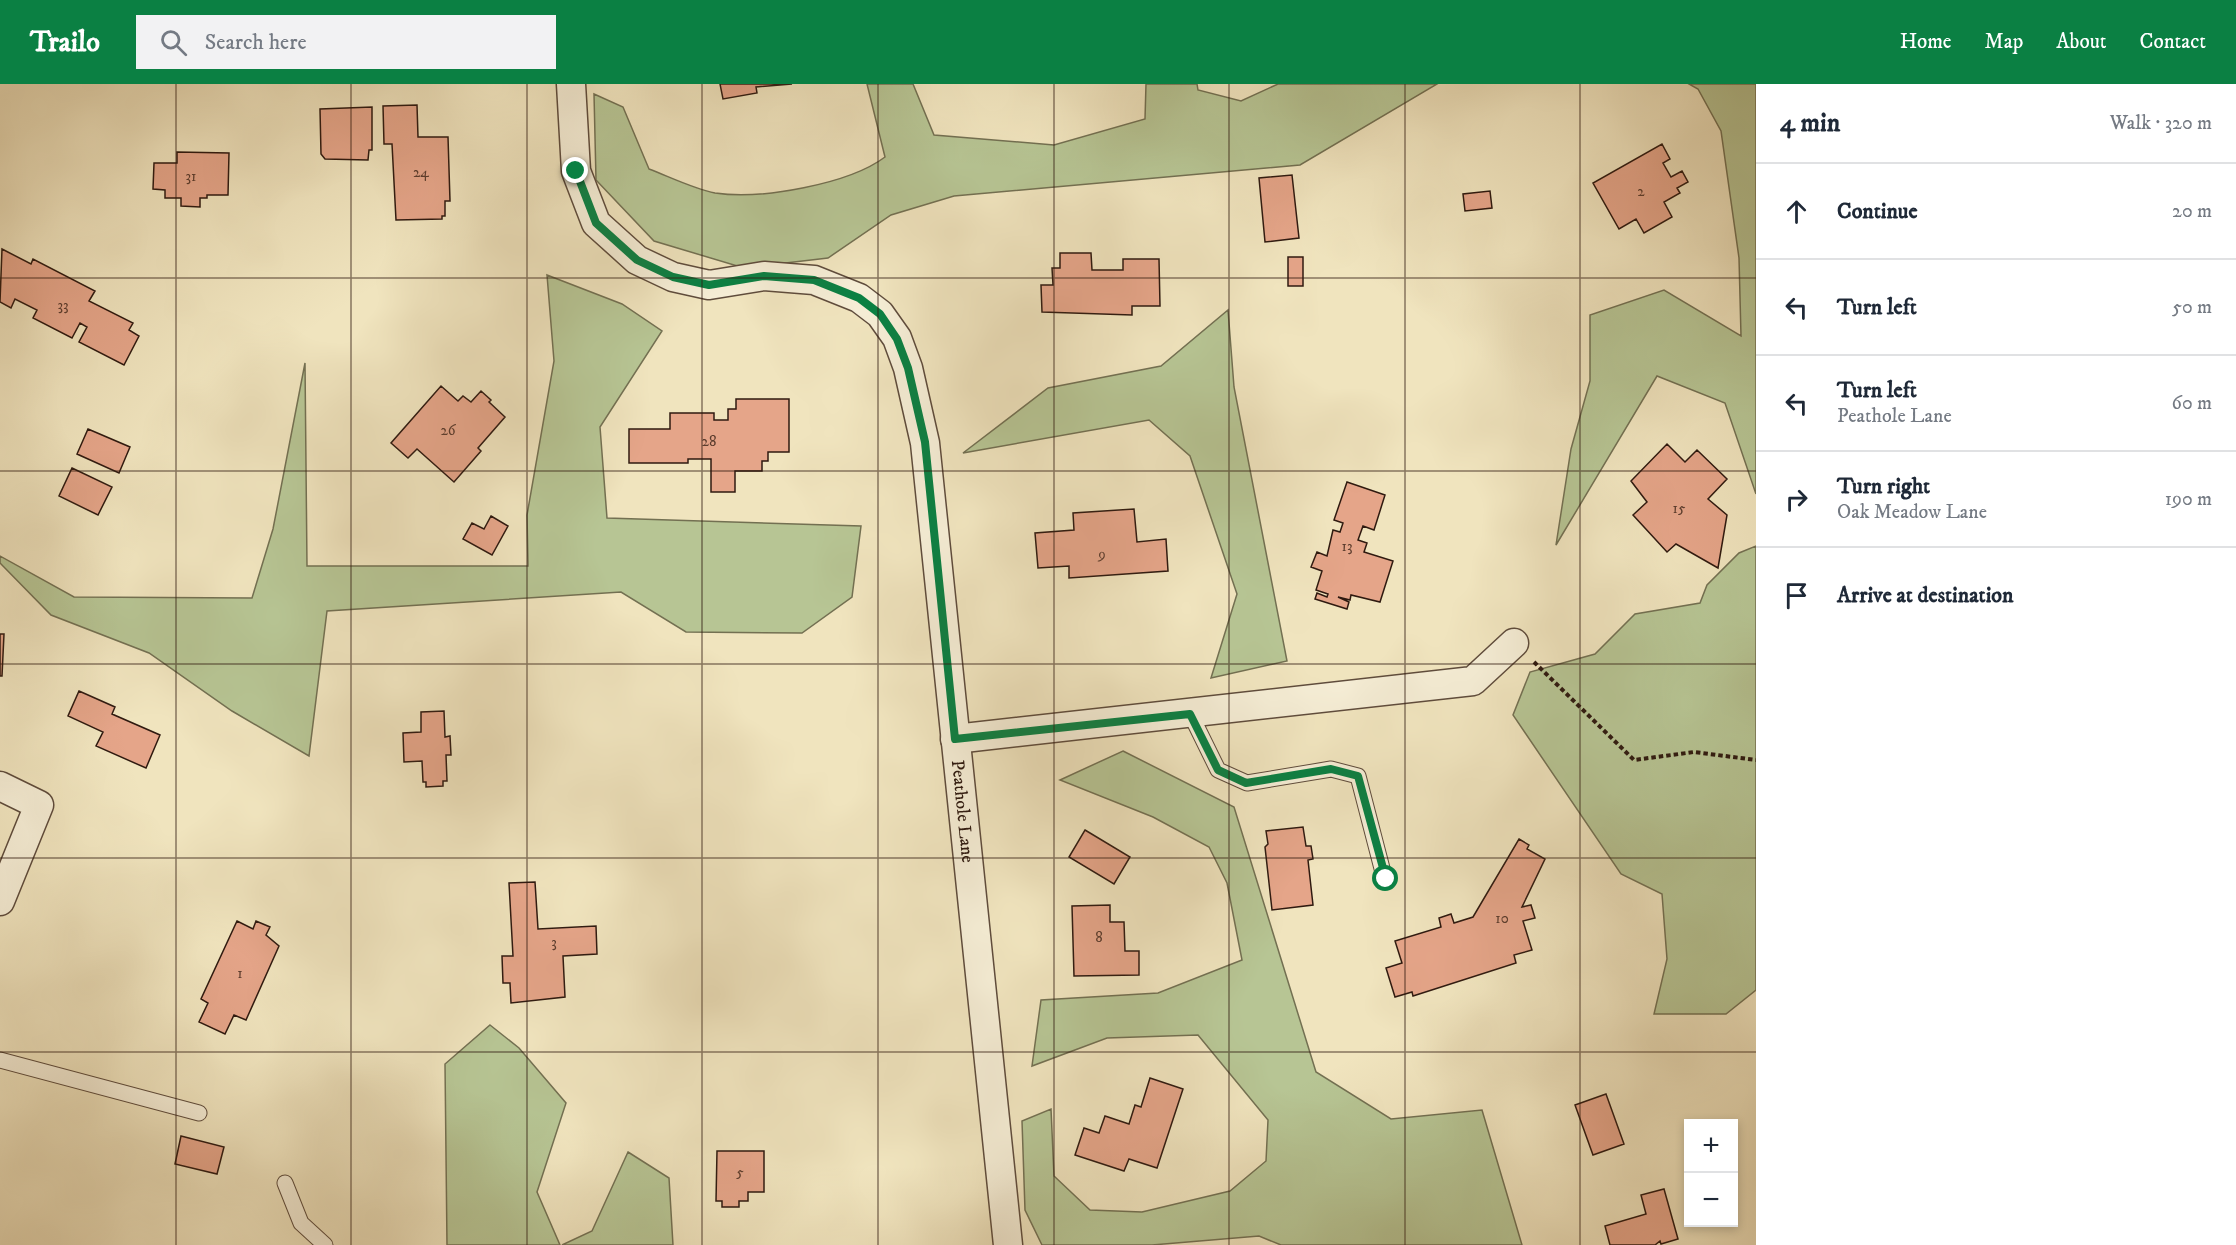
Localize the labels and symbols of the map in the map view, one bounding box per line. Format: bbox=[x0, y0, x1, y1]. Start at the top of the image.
route end bbox=[562, 157, 588, 183]
house number: 24 bbox=[413, 163, 429, 182]
house number: 31 bbox=[185, 167, 197, 186]
house number: 2 bbox=[1637, 182, 1645, 201]
house number: 33 bbox=[57, 296, 69, 315]
house number: 26 bbox=[440, 421, 457, 440]
house number: 28 bbox=[702, 432, 716, 451]
house number: 15 bbox=[1673, 499, 1686, 518]
house number: 13 bbox=[1341, 537, 1353, 556]
house number: 9 bbox=[1097, 545, 1106, 564]
street label: Peathole Lane bbox=[946, 759, 978, 864]
route start bbox=[1372, 865, 1398, 891]
house number: 10 bbox=[1495, 909, 1509, 928]
house number: 8 bbox=[1095, 928, 1103, 947]
house number: 3 bbox=[551, 933, 557, 952]
house number: 1 bbox=[237, 964, 243, 983]
house number: 5 bbox=[736, 1163, 744, 1182]

